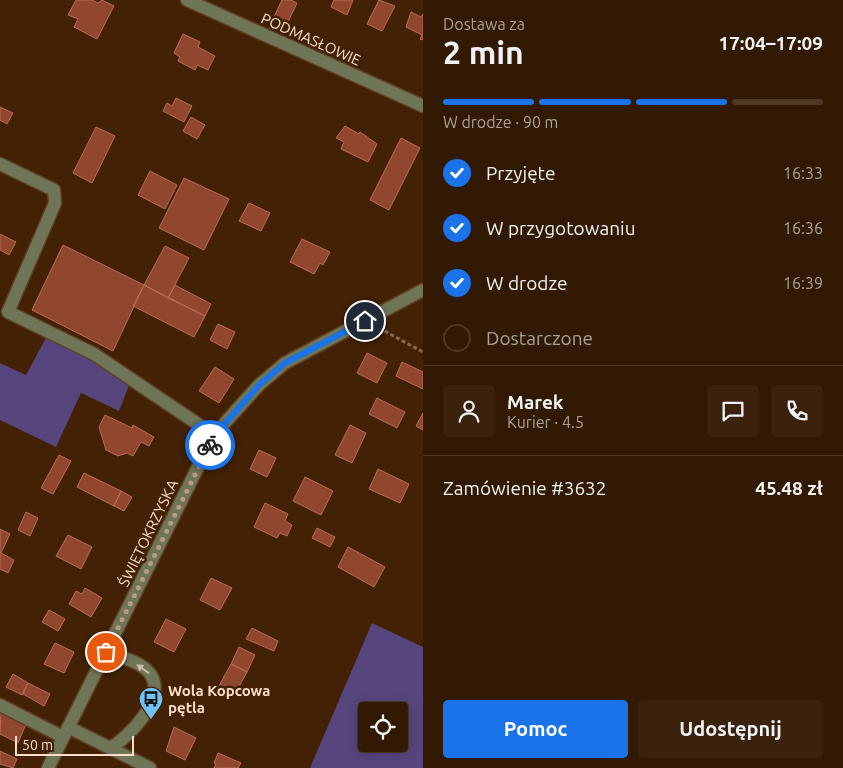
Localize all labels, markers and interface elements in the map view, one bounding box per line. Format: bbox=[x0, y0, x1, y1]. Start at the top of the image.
street label: PODMASŁOWIE bbox=[259, 9, 363, 69]
text: Dostawa za bbox=[443, 15, 525, 33]
text: 17:04–17:09 bbox=[718, 32, 823, 54]
text: 2 min bbox=[443, 34, 524, 70]
text: W drodze · 90 m bbox=[443, 113, 558, 131]
icon: check bbox=[443, 159, 471, 187]
text: Przyjęte bbox=[486, 162, 556, 184]
text: 16:33 bbox=[783, 164, 823, 182]
icon: check bbox=[443, 214, 471, 242]
text: W przygotowaniu bbox=[486, 217, 636, 239]
text: 16:36 bbox=[783, 219, 823, 237]
icon: check bbox=[443, 269, 471, 297]
text: W drodze bbox=[486, 272, 568, 294]
text: 16:39 bbox=[783, 274, 823, 292]
pin bbox=[344, 300, 386, 342]
icon: home bbox=[351, 307, 379, 335]
text: Dostarczone bbox=[486, 327, 593, 349]
button: person bbox=[443, 385, 495, 437]
button: chat bbox=[707, 385, 759, 437]
button: phone bbox=[771, 385, 823, 437]
text: Marek bbox=[507, 391, 564, 413]
text: Kurier · 4.5 bbox=[507, 413, 584, 431]
courier bbox=[185, 420, 235, 470]
icon: bike bbox=[196, 431, 224, 459]
street label: ŚWIĘTOKRZYSKA bbox=[115, 476, 181, 589]
text: Zamówienie #3632 bbox=[443, 477, 607, 499]
text: 45.48 zł bbox=[755, 477, 823, 499]
pin bbox=[85, 631, 127, 673]
icon: bag bbox=[92, 638, 120, 666]
one-way arrow bbox=[136, 664, 150, 674]
place label: Wola Kopcowa pętla bbox=[168, 682, 270, 717]
bus stop icon: Wola Kopcowa pętla bbox=[138, 686, 164, 720]
button: Pomoc bbox=[443, 700, 628, 758]
button: Udostępnij bbox=[638, 700, 823, 758]
map controls bbox=[358, 702, 408, 752]
button: locate bbox=[358, 702, 408, 752]
scale bar bbox=[15, 733, 134, 756]
text: 50 m bbox=[22, 737, 53, 753]

